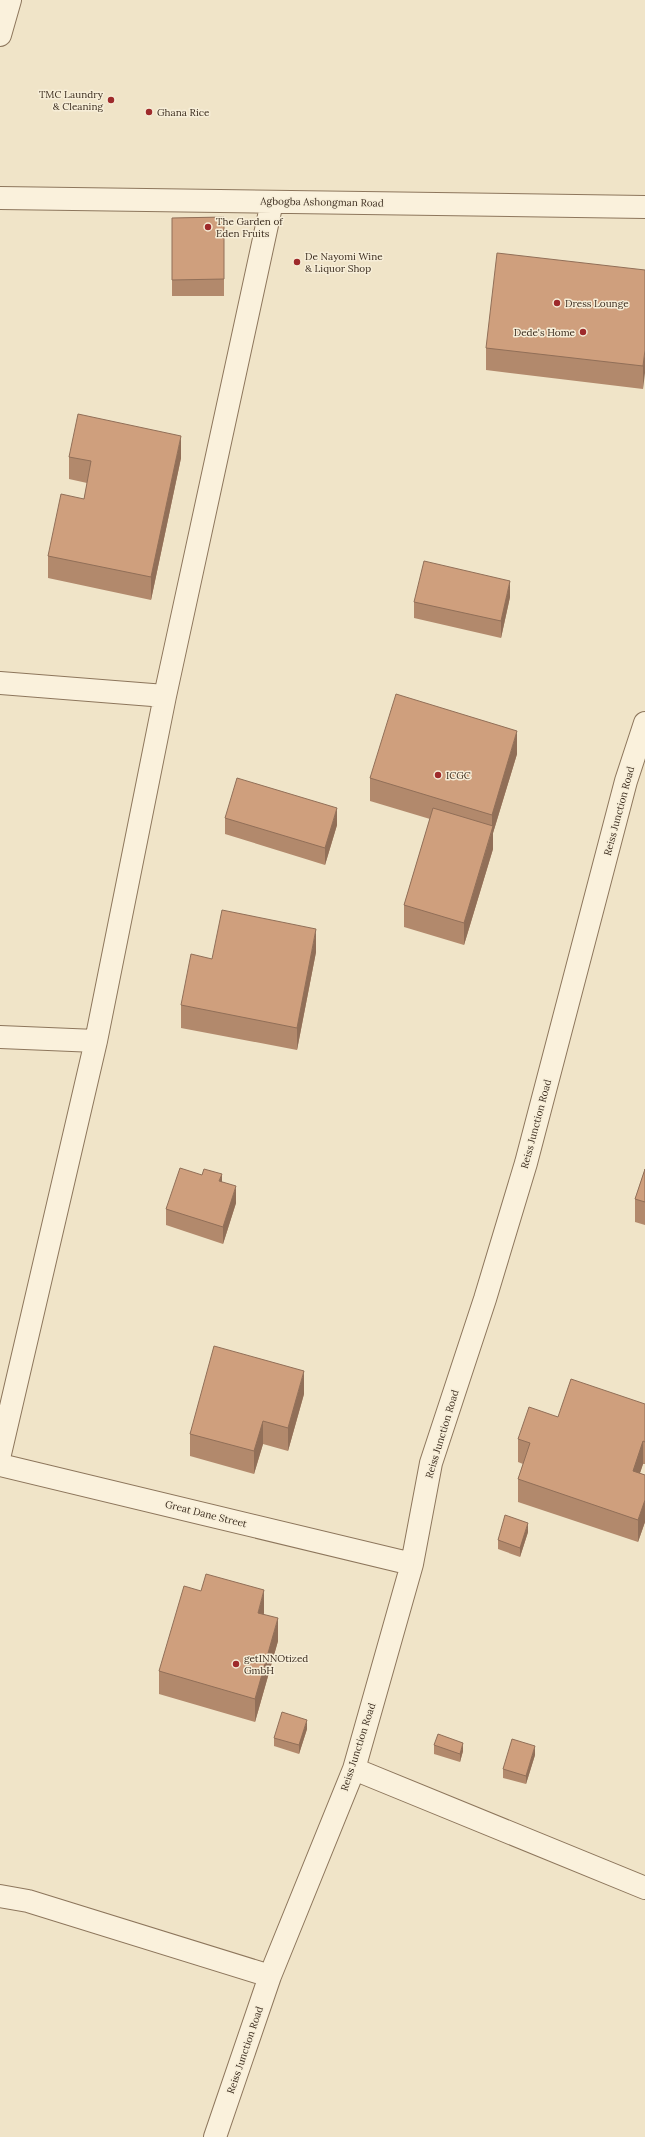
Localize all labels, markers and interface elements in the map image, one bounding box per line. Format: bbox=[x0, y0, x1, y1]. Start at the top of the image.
place label: TMC Laundry & Cleaning bbox=[39, 88, 104, 113]
marker: TMC Laundry & Cleaning bbox=[106, 95, 116, 105]
place label: Ghana Rice bbox=[157, 106, 210, 119]
marker: Ghana Rice bbox=[144, 107, 154, 117]
street label: Agbogba Ashongman Road bbox=[259, 194, 384, 210]
place label: The Garden of Eden Fruits bbox=[216, 215, 283, 240]
marker: The Garden of Eden Fruits bbox=[203, 222, 213, 232]
place label: De Nayomi Wine & Liquor Shop bbox=[305, 250, 383, 275]
marker: De Nayomi Wine & Liquor Shop bbox=[292, 257, 302, 267]
place label: Dress Lounge bbox=[565, 297, 629, 310]
marker: Dress Lounge bbox=[552, 298, 562, 308]
place label: Dede's Home bbox=[514, 326, 576, 339]
marker: Dede's Home bbox=[578, 327, 588, 337]
street label: Reiss Junction Road bbox=[601, 765, 637, 857]
place label: ICGC bbox=[446, 769, 471, 782]
marker: ICGC bbox=[433, 770, 443, 780]
street label: Reiss Junction Road bbox=[518, 1078, 554, 1170]
street label: Reiss Junction Road bbox=[422, 1388, 462, 1480]
street label: Great Dane Street bbox=[164, 1498, 248, 1530]
place label: getINNOtized GmbH bbox=[244, 1652, 308, 1677]
marker: getINNOtized GmbH bbox=[231, 1659, 241, 1669]
street label: Reiss Junction Road bbox=[338, 1701, 378, 1793]
street label: Reiss Junction Road bbox=[224, 2004, 266, 2096]

